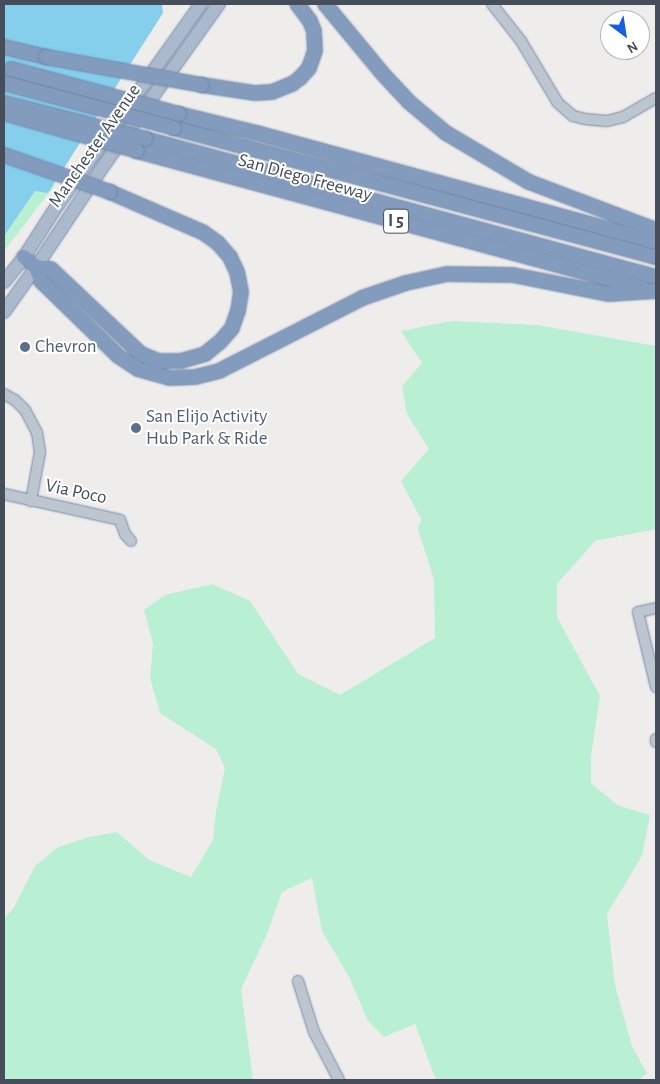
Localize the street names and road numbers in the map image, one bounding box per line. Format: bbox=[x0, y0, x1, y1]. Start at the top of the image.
street label: Manchester Avenue bbox=[44, 80, 146, 212]
street label: San Diego Freeway bbox=[236, 149, 374, 207]
road number: I 5 bbox=[382, 206, 410, 237]
street label: Via Poco bbox=[43, 474, 109, 510]

